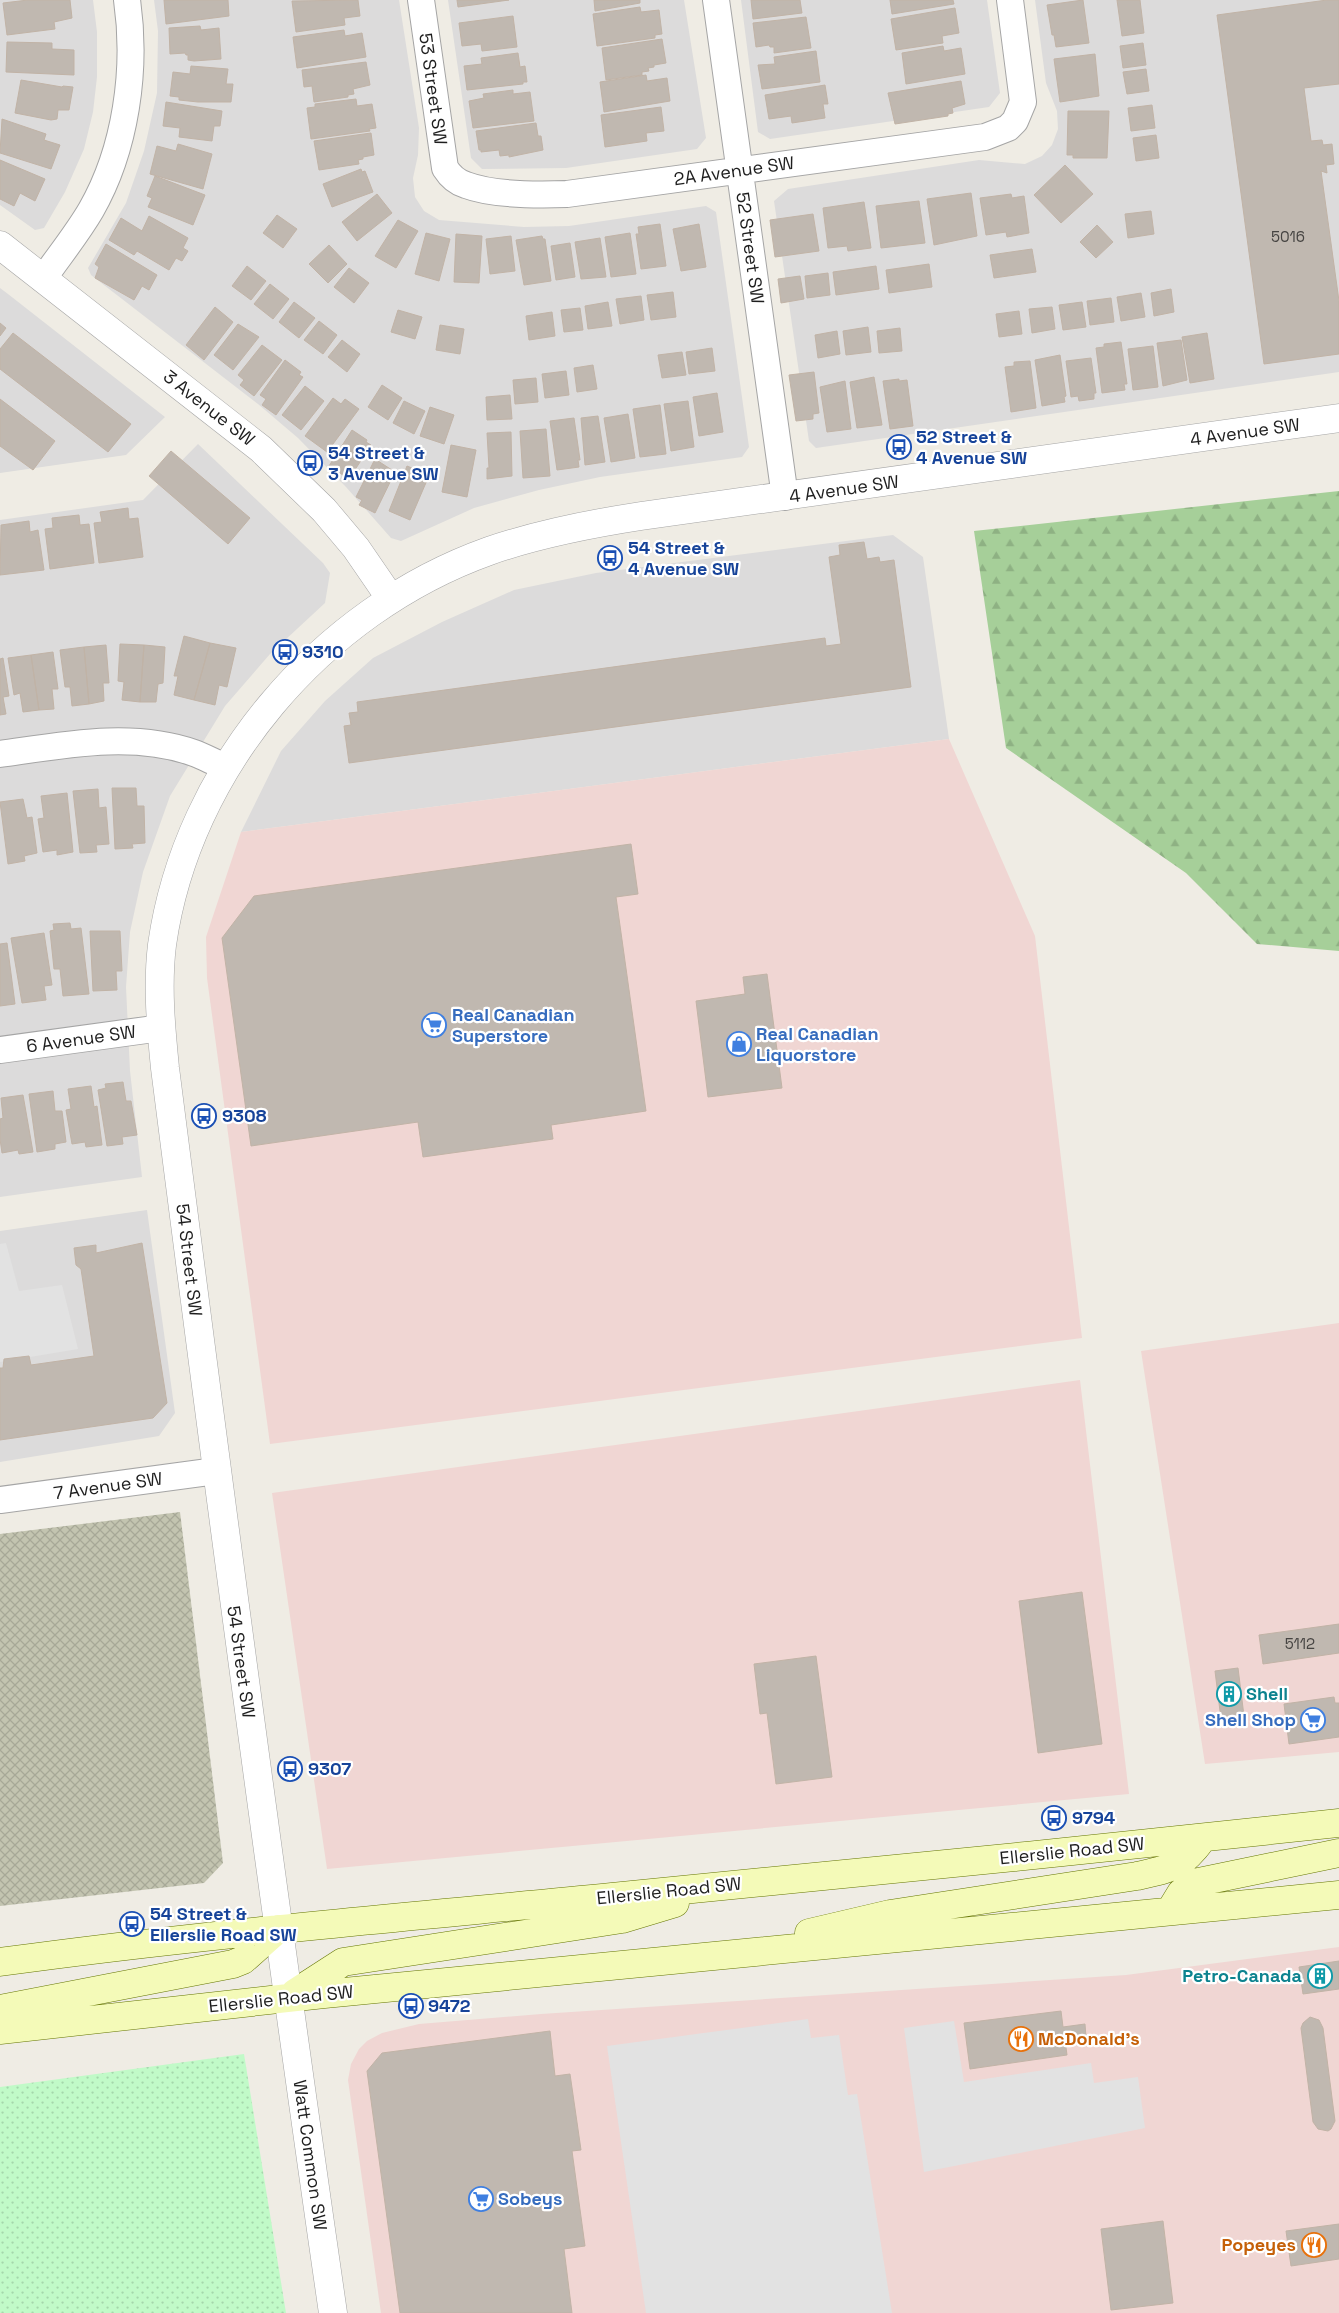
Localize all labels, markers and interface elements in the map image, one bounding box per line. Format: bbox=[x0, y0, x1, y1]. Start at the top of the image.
street label: 53 Street SW bbox=[414, 32, 453, 147]
street label: 2A Avenue SW bbox=[672, 151, 796, 190]
street label: 52 Street SW bbox=[731, 191, 770, 305]
house number: 5016 bbox=[1271, 227, 1305, 246]
street label: 3 Avenue SW bbox=[159, 365, 260, 451]
street label: 4 Avenue SW bbox=[1189, 412, 1302, 451]
place label: 52 Street & 4 Avenue SW bbox=[916, 425, 1027, 469]
bus stop icon: 52 Street & 4 Avenue SW bbox=[886, 434, 912, 460]
place label: 54 Street & 3 Avenue SW bbox=[328, 441, 439, 485]
bus stop icon: 54 Street & 3 Avenue SW bbox=[297, 450, 323, 476]
street label: 4 Avenue SW bbox=[788, 469, 901, 508]
place label: 54 Street & 4 Avenue SW bbox=[628, 536, 739, 580]
bus stop icon: 54 Street & 4 Avenue SW bbox=[597, 545, 623, 571]
bus stop icon: 9310 bbox=[272, 639, 298, 665]
place label: 9310 bbox=[302, 640, 344, 663]
place label: Real Canadian Superstore bbox=[452, 1003, 575, 1047]
supermarket icon: Real Canadian Superstore bbox=[421, 1012, 447, 1038]
street label: 6 Avenue SW bbox=[25, 1019, 137, 1058]
place label: Real Canadian Liquorstore bbox=[756, 1022, 879, 1066]
shop icon: Real Canadian Liquorstore bbox=[726, 1031, 752, 1057]
bus stop icon: 9308 bbox=[191, 1103, 217, 1129]
place label: 9308 bbox=[222, 1104, 267, 1127]
street label: 54 Street SW bbox=[171, 1202, 208, 1318]
street label: 7 Avenue SW bbox=[52, 1466, 164, 1505]
street label: 54 Street SW bbox=[222, 1604, 261, 1720]
house number: 5112 bbox=[1285, 1634, 1315, 1653]
building icon: Shell bbox=[1216, 1681, 1242, 1707]
place label: Shell bbox=[1246, 1682, 1288, 1705]
supermarket icon: Shell Shop bbox=[1300, 1707, 1326, 1733]
place label: Shell Shop bbox=[1205, 1708, 1296, 1731]
bus stop icon: 9307 bbox=[277, 1756, 303, 1782]
place label: 9307 bbox=[308, 1757, 351, 1780]
bus stop icon: 9794 bbox=[1041, 1805, 1067, 1831]
place label: 9794 bbox=[1072, 1806, 1116, 1829]
street label: Ellerslie Road SW bbox=[998, 1831, 1146, 1870]
street label: Ellerslie Road SW bbox=[595, 1871, 743, 1910]
place label: 54 Street & Ellerslie Road SW bbox=[150, 1902, 297, 1946]
bus stop icon: 54 Street & Ellerslie Road SW bbox=[119, 1911, 145, 1937]
building icon: Petro-Canada bbox=[1307, 1963, 1333, 1989]
place label: Petro-Canada bbox=[1182, 1964, 1303, 1987]
street label: Ellerslie Road SW bbox=[207, 1979, 355, 2018]
bus stop icon: 9472 bbox=[398, 1993, 424, 2019]
place label: 9472 bbox=[428, 1994, 471, 2017]
restaurant icon: McDonald's bbox=[1008, 2026, 1034, 2052]
place label: McDonald's bbox=[1038, 2027, 1140, 2050]
street label: Watt Common SW bbox=[289, 2078, 332, 2232]
supermarket icon: Sobeys bbox=[468, 2186, 494, 2212]
place label: Sobeys bbox=[498, 2187, 562, 2210]
restaurant icon: Popeyes bbox=[1301, 2232, 1327, 2258]
place label: Popeyes bbox=[1222, 2233, 1296, 2256]

